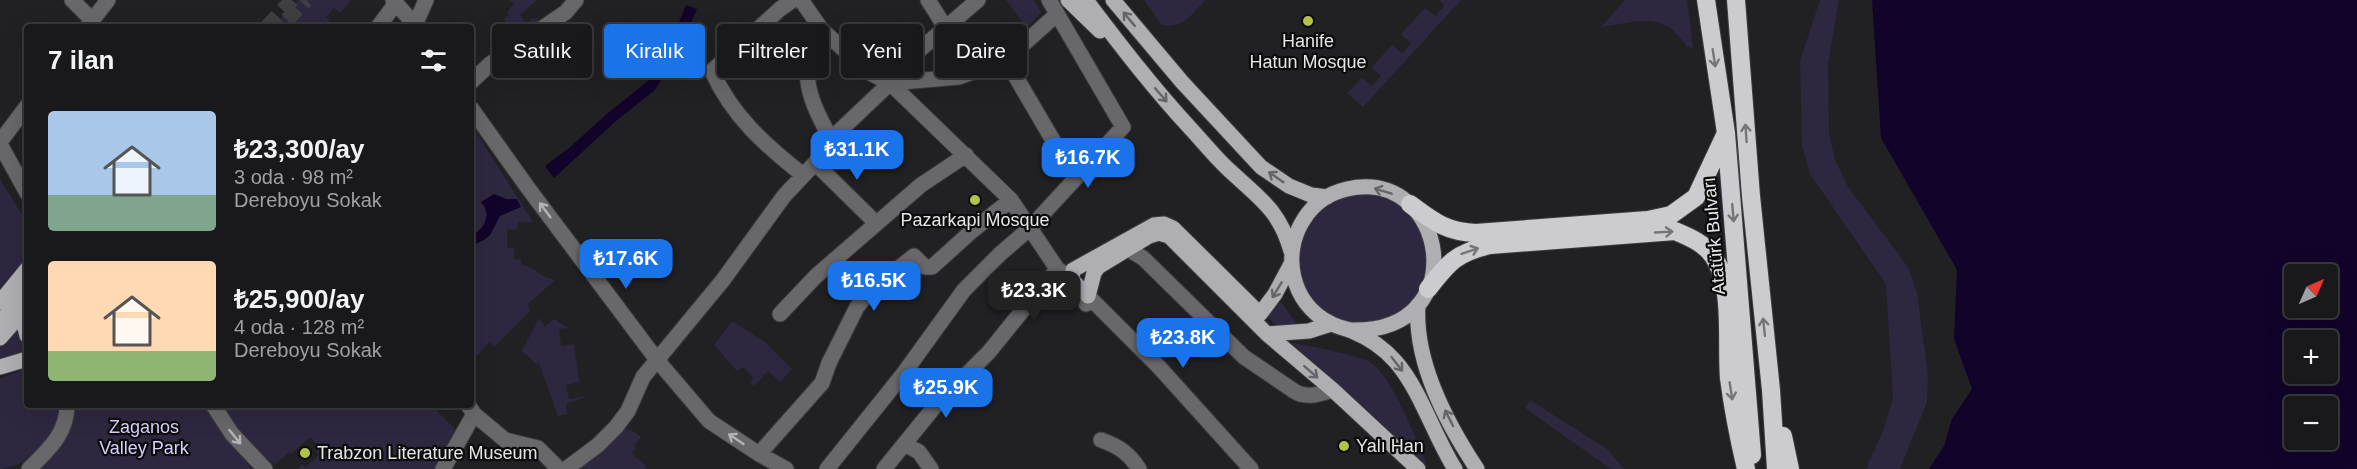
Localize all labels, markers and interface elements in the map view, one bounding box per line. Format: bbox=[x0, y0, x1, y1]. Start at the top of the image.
one-way arrow bbox=[1122, 12, 1136, 27]
marker: Hanife Hatun Mosque bbox=[1301, 14, 1315, 28]
chip: Satılık bbox=[492, 24, 592, 78]
chip: Kiralık bbox=[604, 24, 705, 78]
chip: Filtreler bbox=[717, 24, 829, 78]
chip: Yeni bbox=[841, 24, 923, 78]
chip: Daire bbox=[935, 24, 1027, 78]
place label: Hanife Hatun Mosque bbox=[1249, 31, 1367, 72]
icon: filters bbox=[417, 44, 450, 77]
text: 7 ilan bbox=[48, 45, 114, 75]
one-way arrow bbox=[1709, 48, 1720, 67]
one-way arrow bbox=[1154, 87, 1168, 103]
one-way arrow bbox=[1740, 123, 1751, 143]
pin: ₺31.1K bbox=[808, 130, 906, 181]
text: ₺23,300/ay bbox=[234, 134, 365, 164]
icon: home bbox=[96, 135, 168, 207]
text: ₺31.1K bbox=[825, 138, 889, 160]
pin: ₺16.7K bbox=[1039, 138, 1137, 189]
text: ₺16.7K bbox=[1056, 146, 1120, 168]
text: 3 oda · 98 m² bbox=[234, 166, 353, 188]
one-way arrow bbox=[1269, 171, 1285, 183]
street label: Atatürk Bulvarı bbox=[1699, 176, 1729, 296]
one-way arrow bbox=[1374, 185, 1393, 196]
text: Dereboyu Sokak bbox=[234, 189, 382, 211]
marker: Pazarkapi Mosque bbox=[968, 193, 982, 207]
one-way arrow bbox=[538, 202, 551, 218]
one-way arrow bbox=[1728, 202, 1739, 222]
place label: Pazarkapi Mosque bbox=[900, 210, 1050, 230]
one-way arrow bbox=[1653, 226, 1673, 237]
pin: ₺17.6K bbox=[577, 239, 675, 290]
one-way arrow bbox=[1460, 244, 1479, 255]
text: ₺17.6K bbox=[594, 247, 658, 269]
pin: ₺16.5K bbox=[825, 261, 923, 312]
north arrow bbox=[2284, 264, 2338, 318]
map controls bbox=[2284, 264, 2338, 450]
text: ₺16.5K bbox=[842, 269, 906, 291]
pin: ₺23.3K bbox=[985, 271, 1083, 322]
text: ₺23.3K bbox=[1002, 279, 1066, 301]
one-way arrow bbox=[1270, 281, 1282, 298]
text: ₺25,900/ay bbox=[234, 284, 365, 314]
icon: home bbox=[96, 285, 168, 357]
text: 4 oda · 128 m² bbox=[234, 316, 364, 338]
pin: ₺23.8K bbox=[1134, 318, 1232, 369]
one-way arrow bbox=[1758, 318, 1769, 337]
text: ₺23.8K bbox=[1151, 326, 1215, 348]
button: + bbox=[2284, 330, 2338, 384]
text: Dereboyu Sokak bbox=[234, 339, 382, 361]
one-way arrow bbox=[1390, 356, 1403, 372]
one-way arrow bbox=[1303, 365, 1318, 379]
pin: ₺25.9K bbox=[897, 368, 995, 419]
text: ₺25.9K bbox=[914, 376, 978, 398]
one-way arrow bbox=[1726, 381, 1737, 401]
button: − bbox=[2284, 396, 2338, 450]
one-way arrow bbox=[1442, 409, 1454, 427]
park label: Zaganos Valley Park bbox=[99, 417, 190, 458]
one-way arrow bbox=[228, 429, 241, 445]
one-way arrow bbox=[728, 433, 745, 445]
place label: Yalı Han bbox=[1356, 436, 1424, 456]
marker: Yalı Han bbox=[1337, 439, 1351, 453]
place label: Trabzon Literature Museum bbox=[317, 443, 537, 463]
marker: Trabzon Literature Museum bbox=[298, 446, 312, 460]

